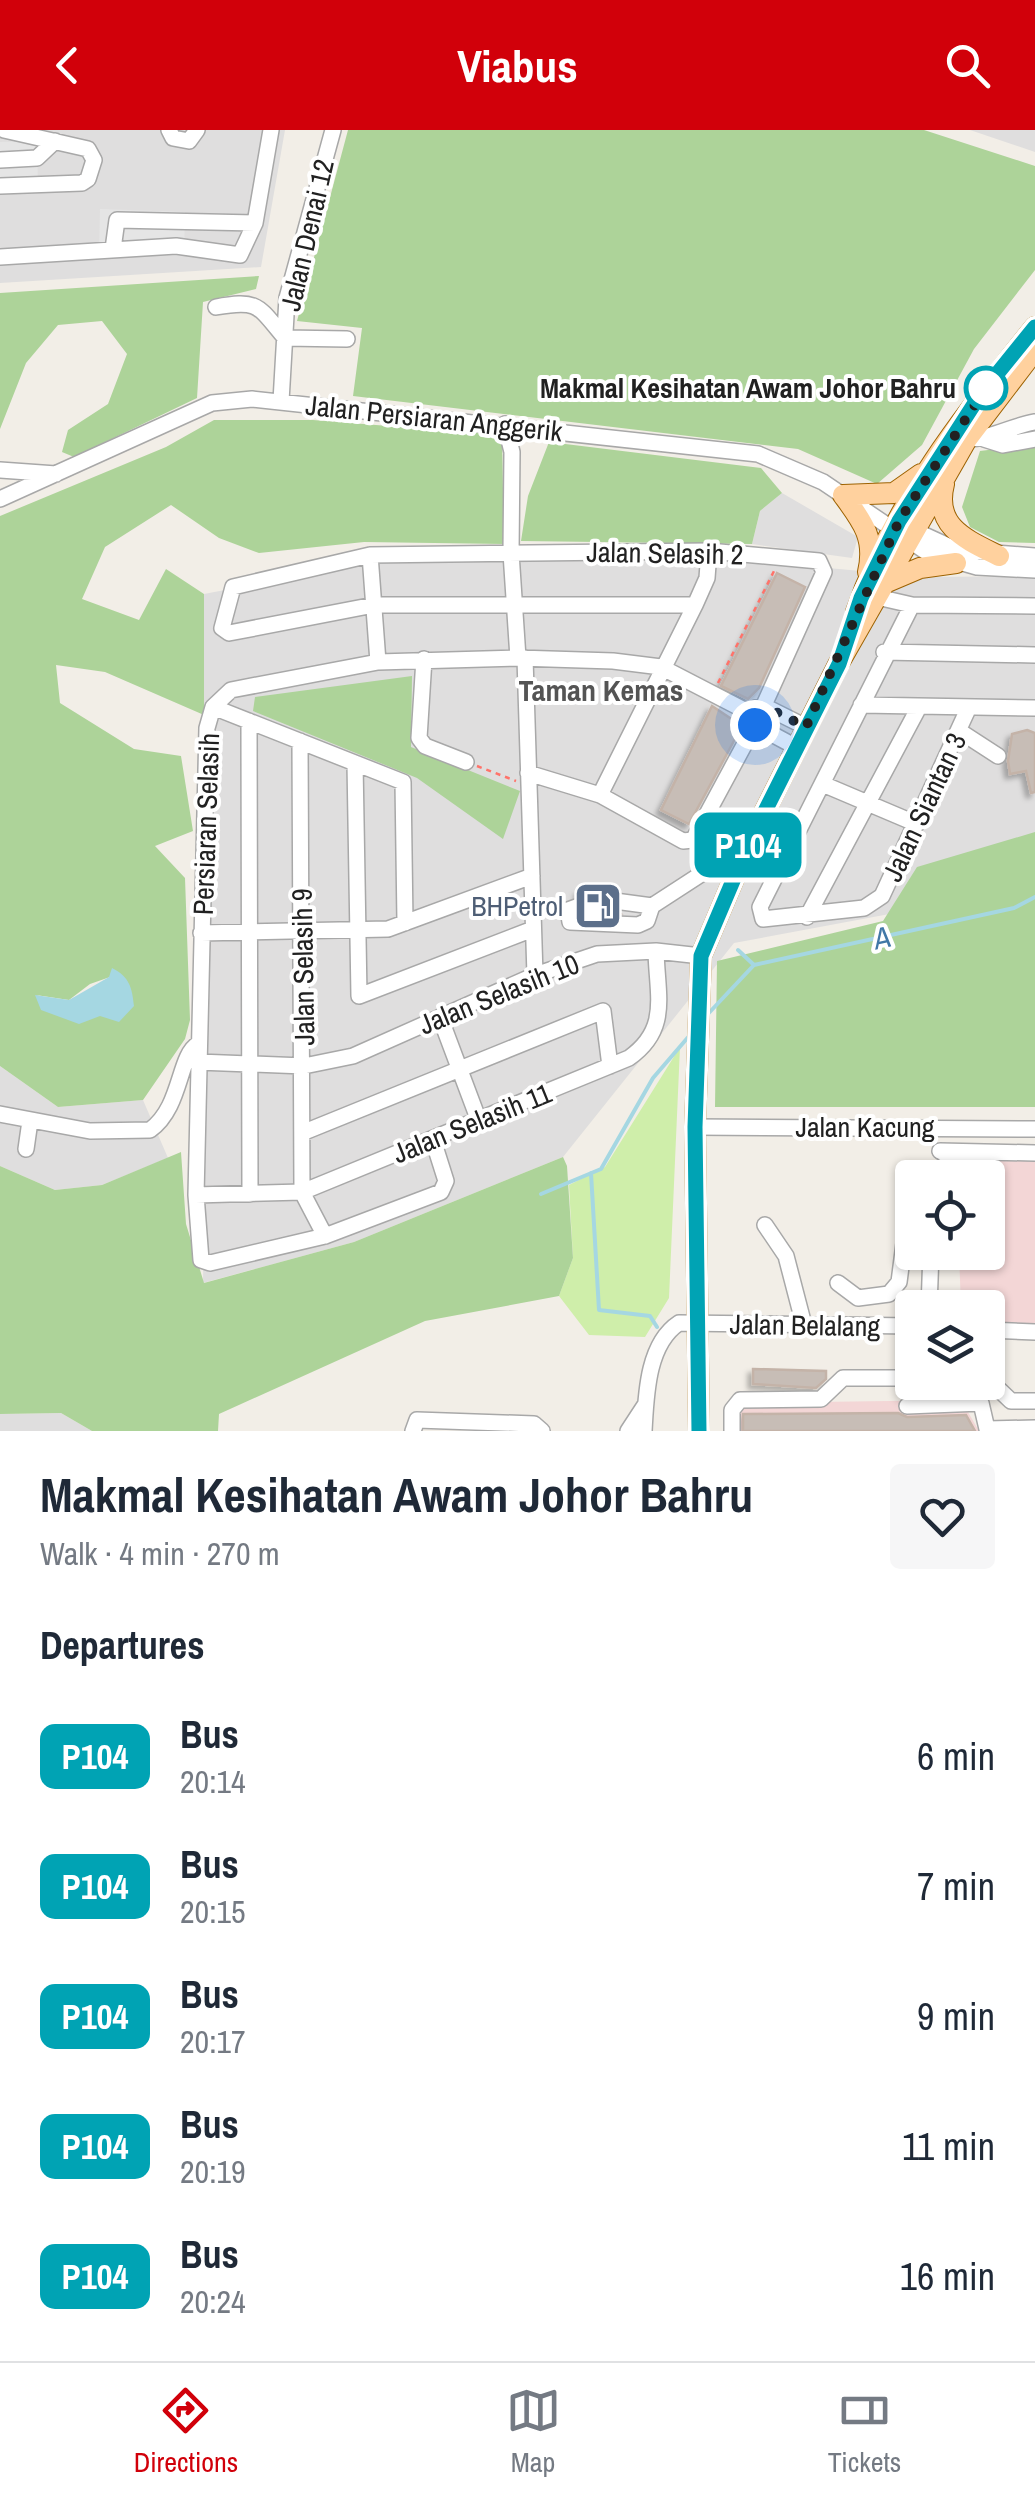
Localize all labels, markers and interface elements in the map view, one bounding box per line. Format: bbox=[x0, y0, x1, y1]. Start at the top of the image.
text: Viabus bbox=[457, 35, 578, 96]
icon: back bbox=[40, 38, 95, 93]
icon: search bbox=[940, 38, 995, 93]
street label: Jalan Denai 12 bbox=[271, 155, 343, 315]
marker: Makmal Kesihatan Awam Johor Bahru bbox=[965, 367, 1007, 409]
place label: Makmal Kesihatan Awam Johor Bahru bbox=[540, 369, 956, 407]
street label: Jalan Persiaran Anggerik bbox=[304, 386, 565, 450]
street label: Jalan Selasih 2 bbox=[586, 533, 744, 573]
district label: Taman Kemas bbox=[519, 670, 684, 710]
your location bbox=[730, 700, 780, 750]
street label: Jalan Siantan 3 bbox=[873, 727, 975, 887]
street label: Persiaran Selasih bbox=[184, 732, 228, 916]
line badge: P104 bbox=[678, 812, 818, 878]
text: P104 bbox=[714, 822, 782, 869]
fuel station icon: BHPetrol bbox=[572, 880, 624, 932]
place label: BHPetrol bbox=[471, 887, 563, 925]
street label: Jalan Selasih 9 bbox=[283, 888, 323, 1046]
water label: A bbox=[868, 916, 894, 959]
street label: Jalan Selasih 10 bbox=[413, 945, 585, 1043]
street label: Jalan Selasih 11 bbox=[387, 1074, 557, 1172]
street label: Jalan Kacung bbox=[795, 1108, 935, 1146]
map controls bbox=[895, 1160, 1005, 1400]
button: locate bbox=[895, 1160, 1005, 1270]
button: layers bbox=[895, 1290, 1005, 1400]
street label: Jalan Belalang bbox=[729, 1305, 881, 1345]
text: Makmal Kesihatan Awam Johor Bahru bbox=[40, 1462, 753, 1527]
button: heart bbox=[890, 1464, 995, 1569]
text: Walk · 4 min · 270 m bbox=[40, 1532, 280, 1575]
text: Departures bbox=[40, 1620, 205, 1671]
text: Bus bbox=[180, 1709, 239, 1760]
text: 6 min bbox=[917, 1731, 995, 1782]
text: P104 bbox=[61, 1733, 129, 1780]
text: 20:14 bbox=[180, 1760, 246, 1803]
text: Bus bbox=[180, 1839, 239, 1890]
text: 7 min bbox=[917, 1861, 995, 1912]
text: P104 bbox=[61, 1863, 129, 1910]
text: 20:15 bbox=[180, 1890, 246, 1933]
text: Bus bbox=[180, 1969, 239, 2020]
text: 9 min bbox=[917, 1991, 995, 2042]
text: P104 bbox=[61, 1993, 129, 2040]
text: 20:17 bbox=[180, 2020, 246, 2063]
text: Bus bbox=[180, 2099, 239, 2150]
text: 11 min bbox=[902, 2121, 995, 2172]
text: P104 bbox=[61, 2123, 129, 2170]
text: 20:19 bbox=[180, 2150, 246, 2193]
text: Bus bbox=[180, 2229, 239, 2280]
text: 16 min bbox=[900, 2251, 995, 2302]
text: P104 bbox=[61, 2253, 129, 2300]
text: 20:24 bbox=[180, 2280, 246, 2323]
tab: Directions bbox=[134, 2383, 238, 2481]
tab: Map bbox=[506, 2383, 561, 2481]
tab: Tickets bbox=[828, 2383, 901, 2481]

